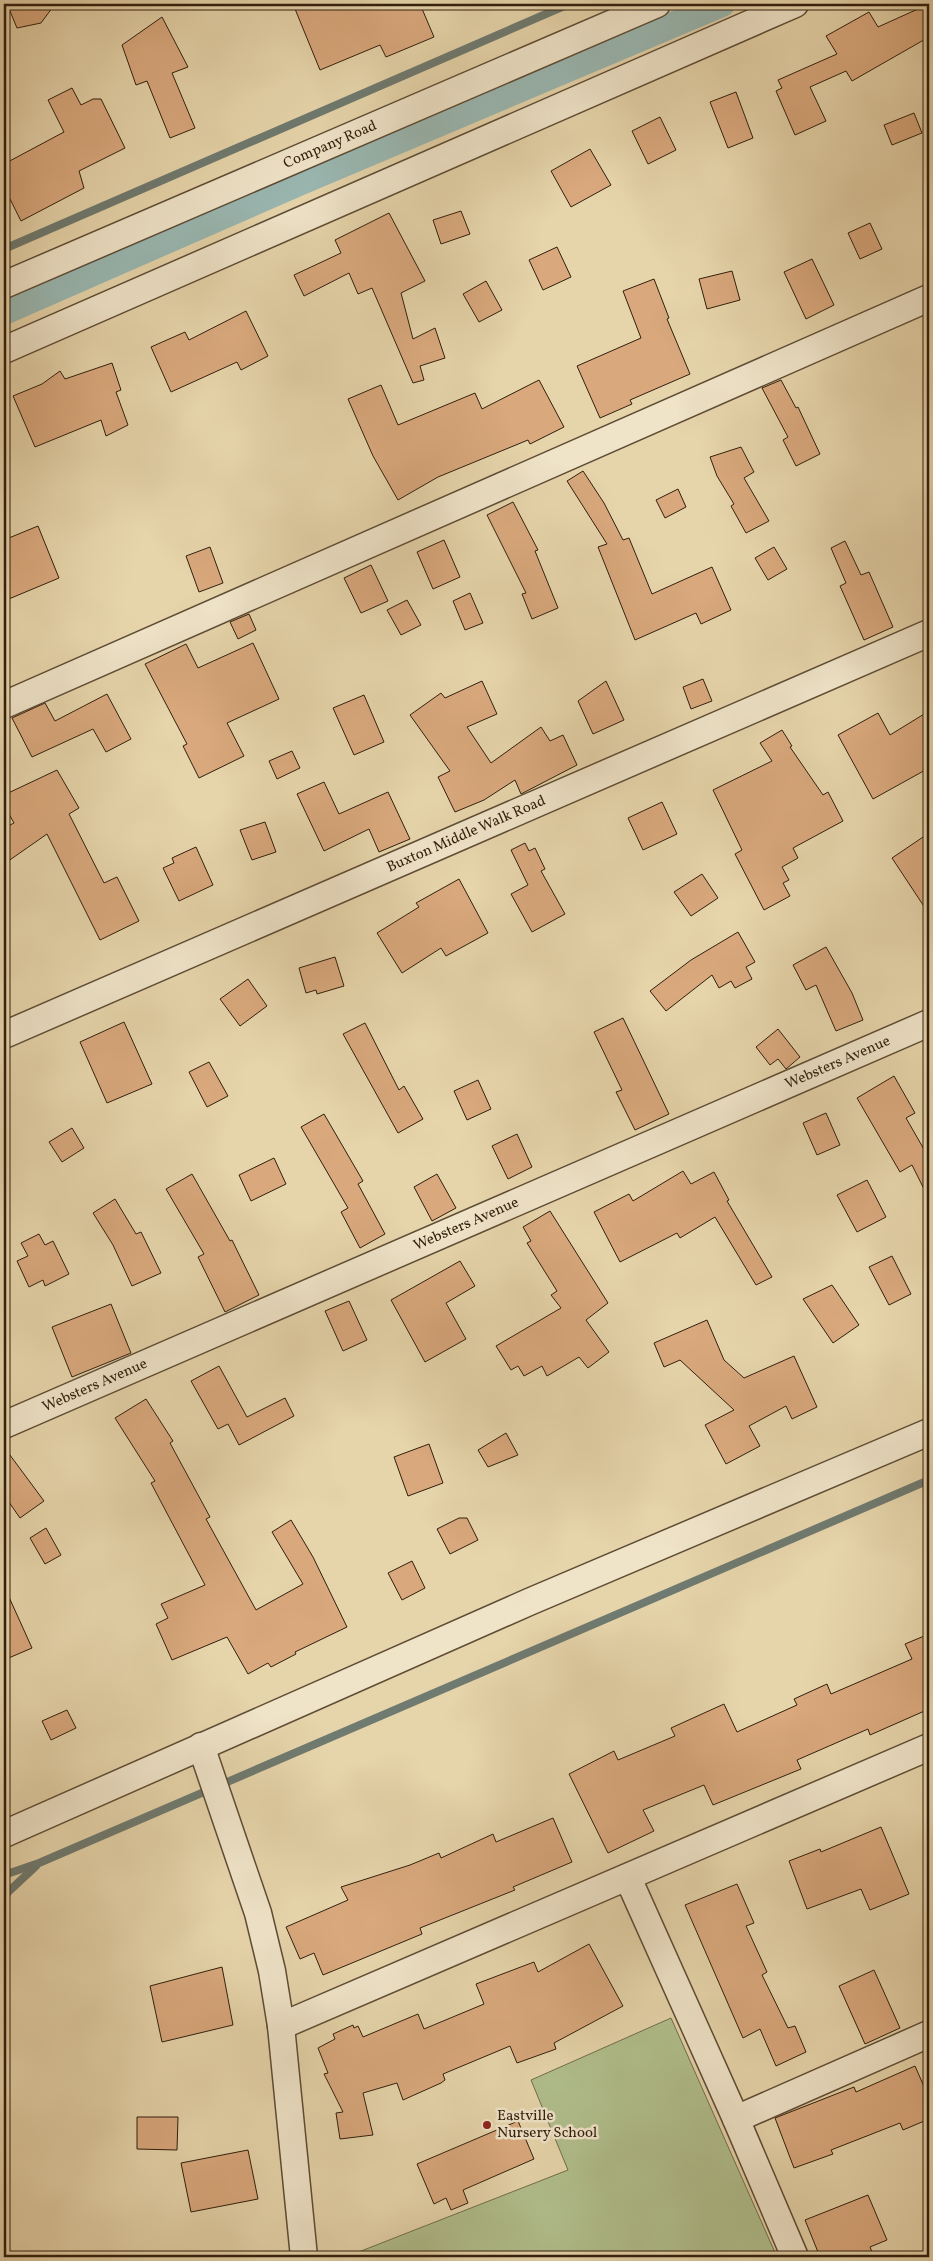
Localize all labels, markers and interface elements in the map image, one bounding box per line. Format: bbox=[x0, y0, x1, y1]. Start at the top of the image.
street label: Company Road bbox=[280, 115, 380, 174]
street label: Buxton Middle Walk Road bbox=[383, 790, 549, 878]
street label: Websters Avenue bbox=[782, 1031, 894, 1095]
street label: Websters Avenue bbox=[410, 1192, 522, 1256]
street label: Websters Avenue bbox=[39, 1353, 151, 1418]
place label: Eastville Nursery School bbox=[497, 2106, 597, 2144]
marker: Eastville Nursery School bbox=[481, 2119, 493, 2131]

